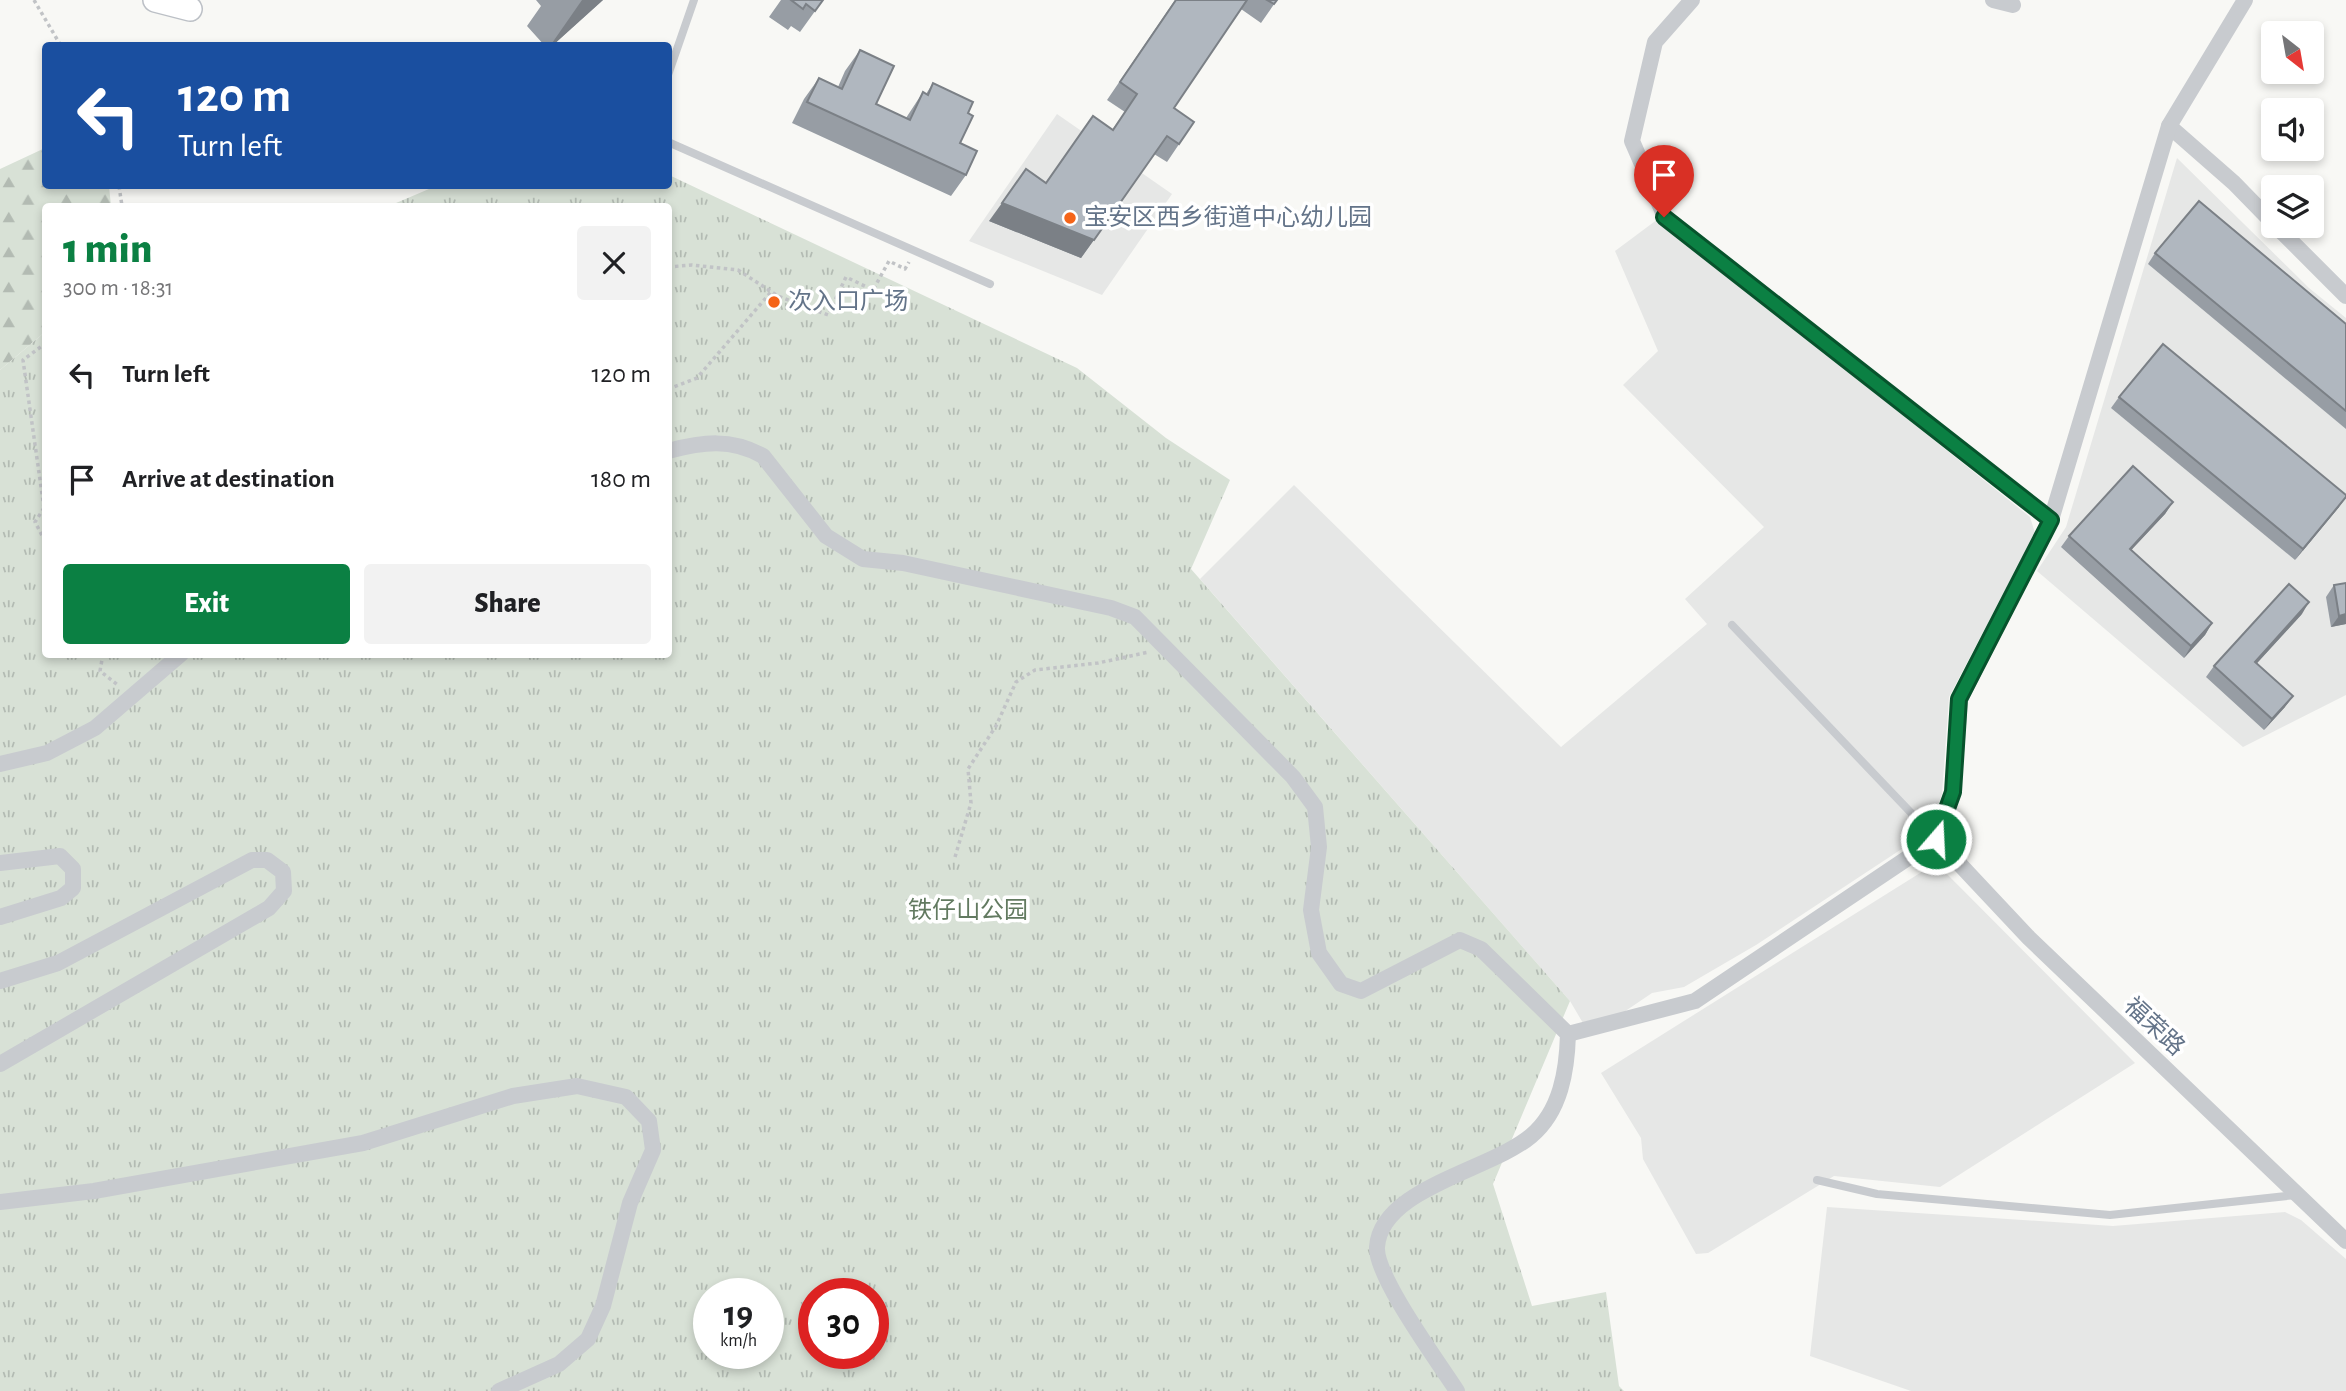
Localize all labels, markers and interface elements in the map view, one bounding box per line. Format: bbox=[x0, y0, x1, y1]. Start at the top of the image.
north arrow bbox=[2261, 21, 2324, 84]
map controls bbox=[2261, 21, 2324, 238]
icon: left bbox=[63, 70, 154, 161]
text: 120 m bbox=[178, 72, 291, 121]
button: sound bbox=[2261, 98, 2324, 161]
text: Turn left bbox=[178, 130, 282, 162]
pin bbox=[1634, 145, 1694, 217]
icon: arrive bbox=[1645, 156, 1683, 194]
button: layers bbox=[2261, 175, 2324, 238]
place label: 宝安区西乡街道中心幼儿园 bbox=[1084, 204, 1372, 230]
marker: 宝安区西乡街道中心幼儿园 bbox=[1062, 210, 1078, 226]
button: close bbox=[577, 226, 651, 300]
text: 1 min bbox=[63, 228, 152, 270]
text: 300 m · 18:31 bbox=[63, 277, 173, 300]
place label: 次入口广场 bbox=[788, 288, 908, 314]
marker: 次入口广场 bbox=[766, 294, 782, 310]
icon: left bbox=[63, 356, 101, 394]
text: Turn left bbox=[122, 361, 210, 387]
text: 120 m bbox=[591, 361, 651, 387]
icon: arrive bbox=[63, 461, 101, 499]
text: Arrive at destination bbox=[122, 466, 335, 492]
text: 180 m bbox=[591, 466, 651, 492]
button: Exit bbox=[63, 564, 350, 644]
button: Share bbox=[364, 564, 651, 644]
position arrow bbox=[1899, 802, 1973, 876]
park label: 铁仔山公园 bbox=[908, 897, 1028, 923]
street label: 福荣路 bbox=[2119, 992, 2190, 1060]
speed limit sign: 30 bbox=[798, 1278, 889, 1369]
text: 19 bbox=[724, 1297, 753, 1332]
text: km/h bbox=[720, 1332, 757, 1350]

